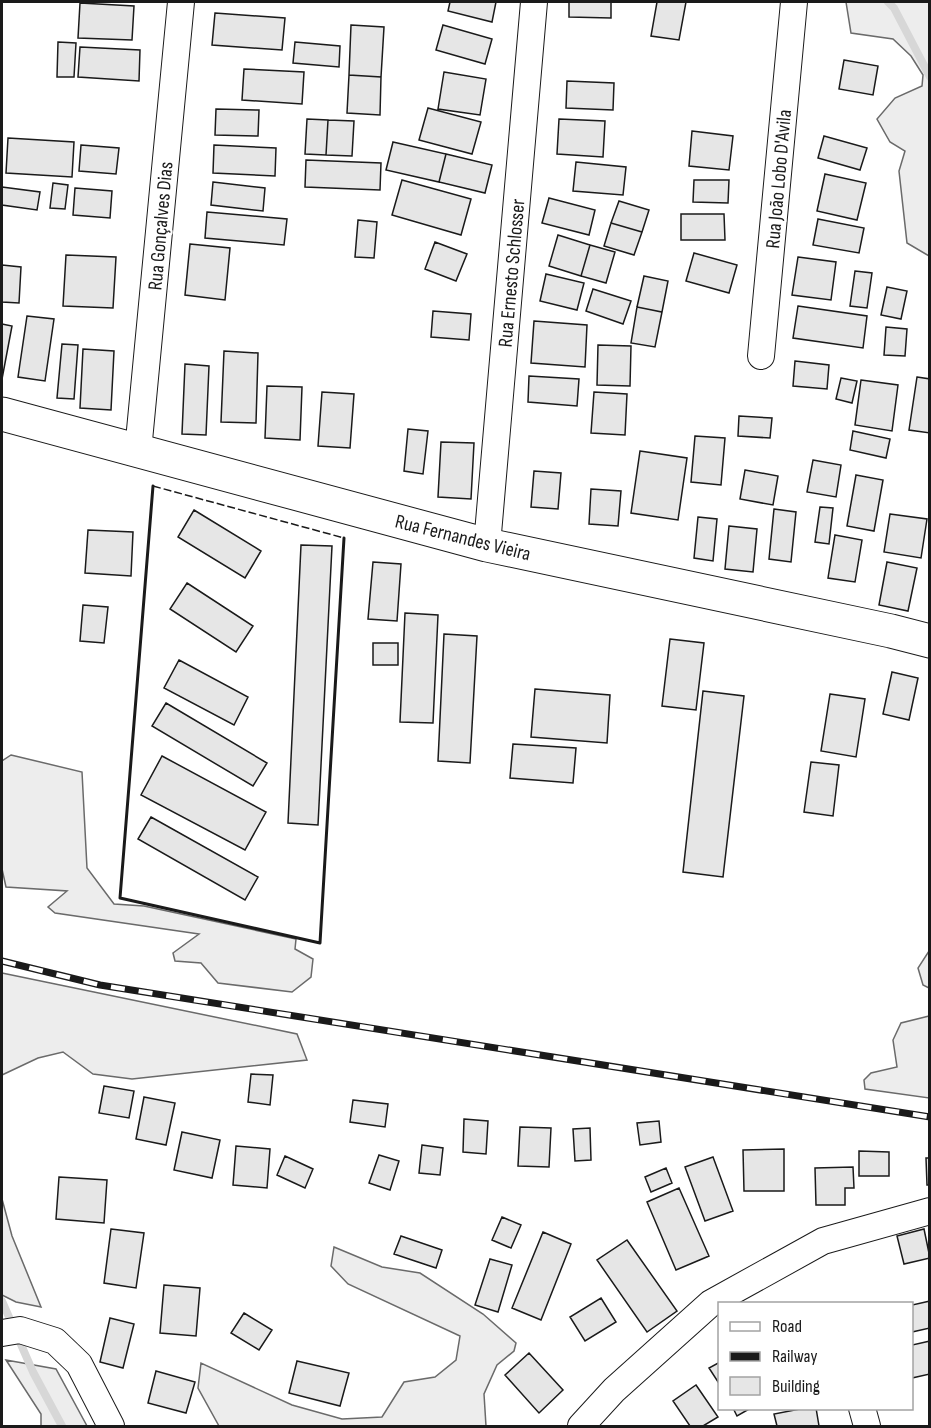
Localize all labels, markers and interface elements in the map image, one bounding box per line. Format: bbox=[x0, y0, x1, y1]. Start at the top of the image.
street label: Rua João Lobo D'Avila bbox=[761, 109, 797, 250]
street label: Rua Gonçalves Dias bbox=[143, 161, 179, 291]
street label: Rua Ernesto Schlosser bbox=[494, 198, 530, 348]
street label: Rua Fernandes Vieira bbox=[393, 510, 533, 566]
legend bbox=[718, 1302, 913, 1410]
text: Road bbox=[772, 1316, 802, 1337]
text: Railway bbox=[772, 1346, 817, 1367]
text: Building bbox=[772, 1376, 820, 1397]

